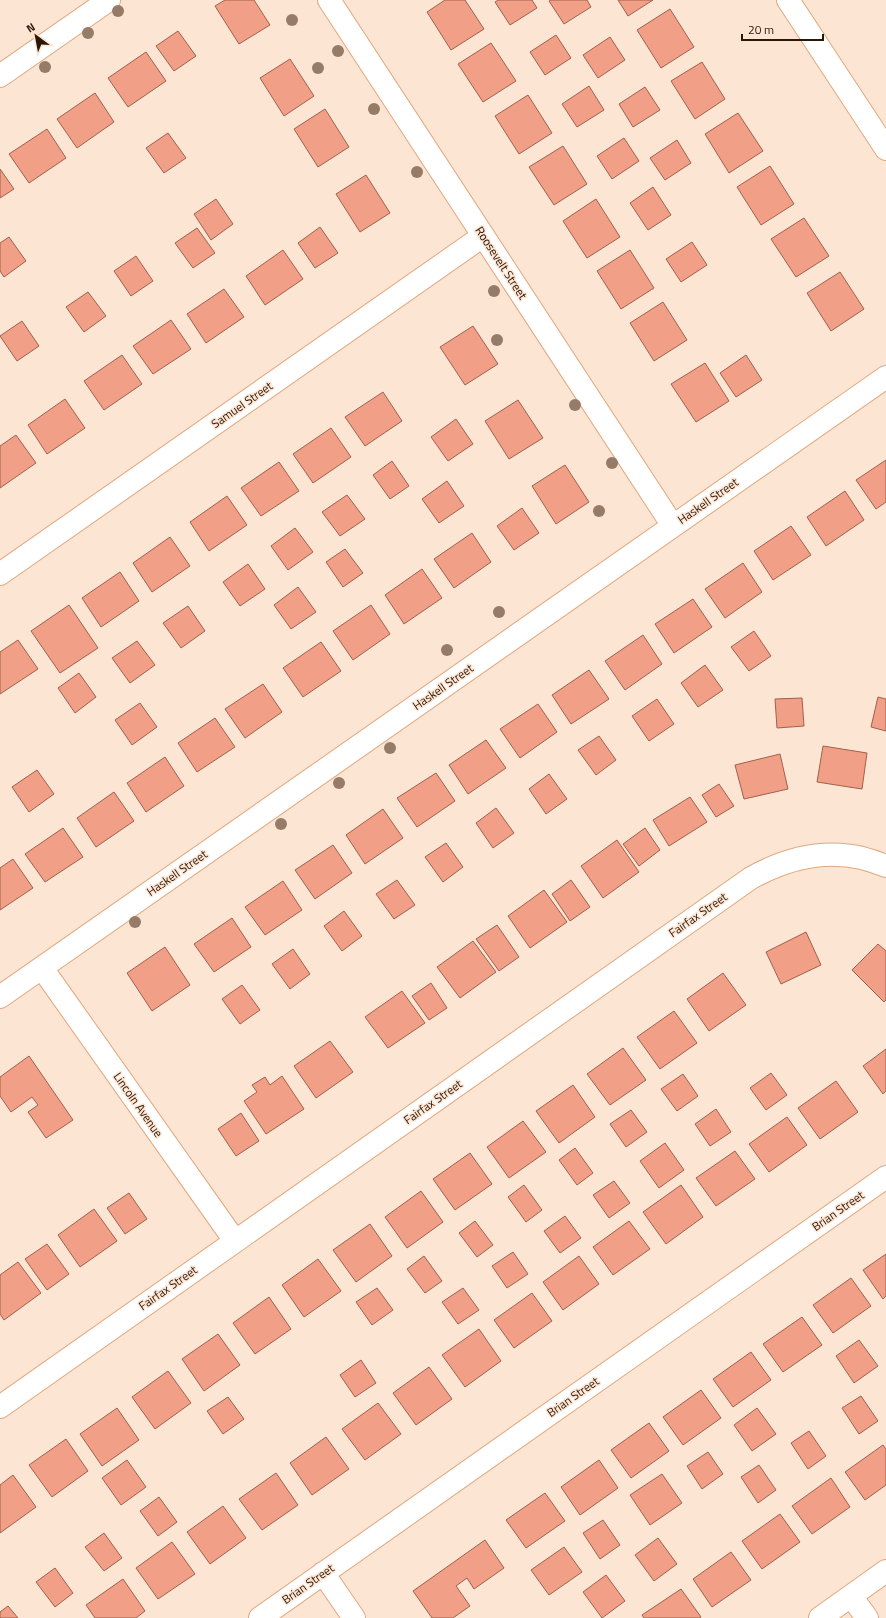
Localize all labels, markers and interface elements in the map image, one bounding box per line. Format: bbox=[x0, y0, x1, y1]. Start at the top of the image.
north arrow bbox=[16, 16, 56, 56]
scale bar bbox=[742, 16, 823, 42]
text: N bbox=[23, 19, 38, 36]
text: 20 m bbox=[748, 20, 774, 39]
street label: Roosevelt Street bbox=[471, 222, 533, 304]
street label: Samuel Street bbox=[207, 376, 277, 433]
street label: Haskell Street bbox=[673, 472, 743, 529]
street label: Haskell Street bbox=[408, 658, 478, 715]
street label: Haskell Street bbox=[142, 844, 212, 901]
street label: Fairfax Street bbox=[665, 887, 732, 942]
street label: Lincoln Avenue bbox=[109, 1068, 168, 1141]
street label: Fairfax Street bbox=[400, 1074, 467, 1129]
street label: Brian Street bbox=[808, 1185, 868, 1236]
street label: Fairfax Street bbox=[135, 1260, 202, 1315]
street label: Brian Street bbox=[543, 1371, 603, 1422]
street label: Brian Street bbox=[278, 1558, 338, 1609]

